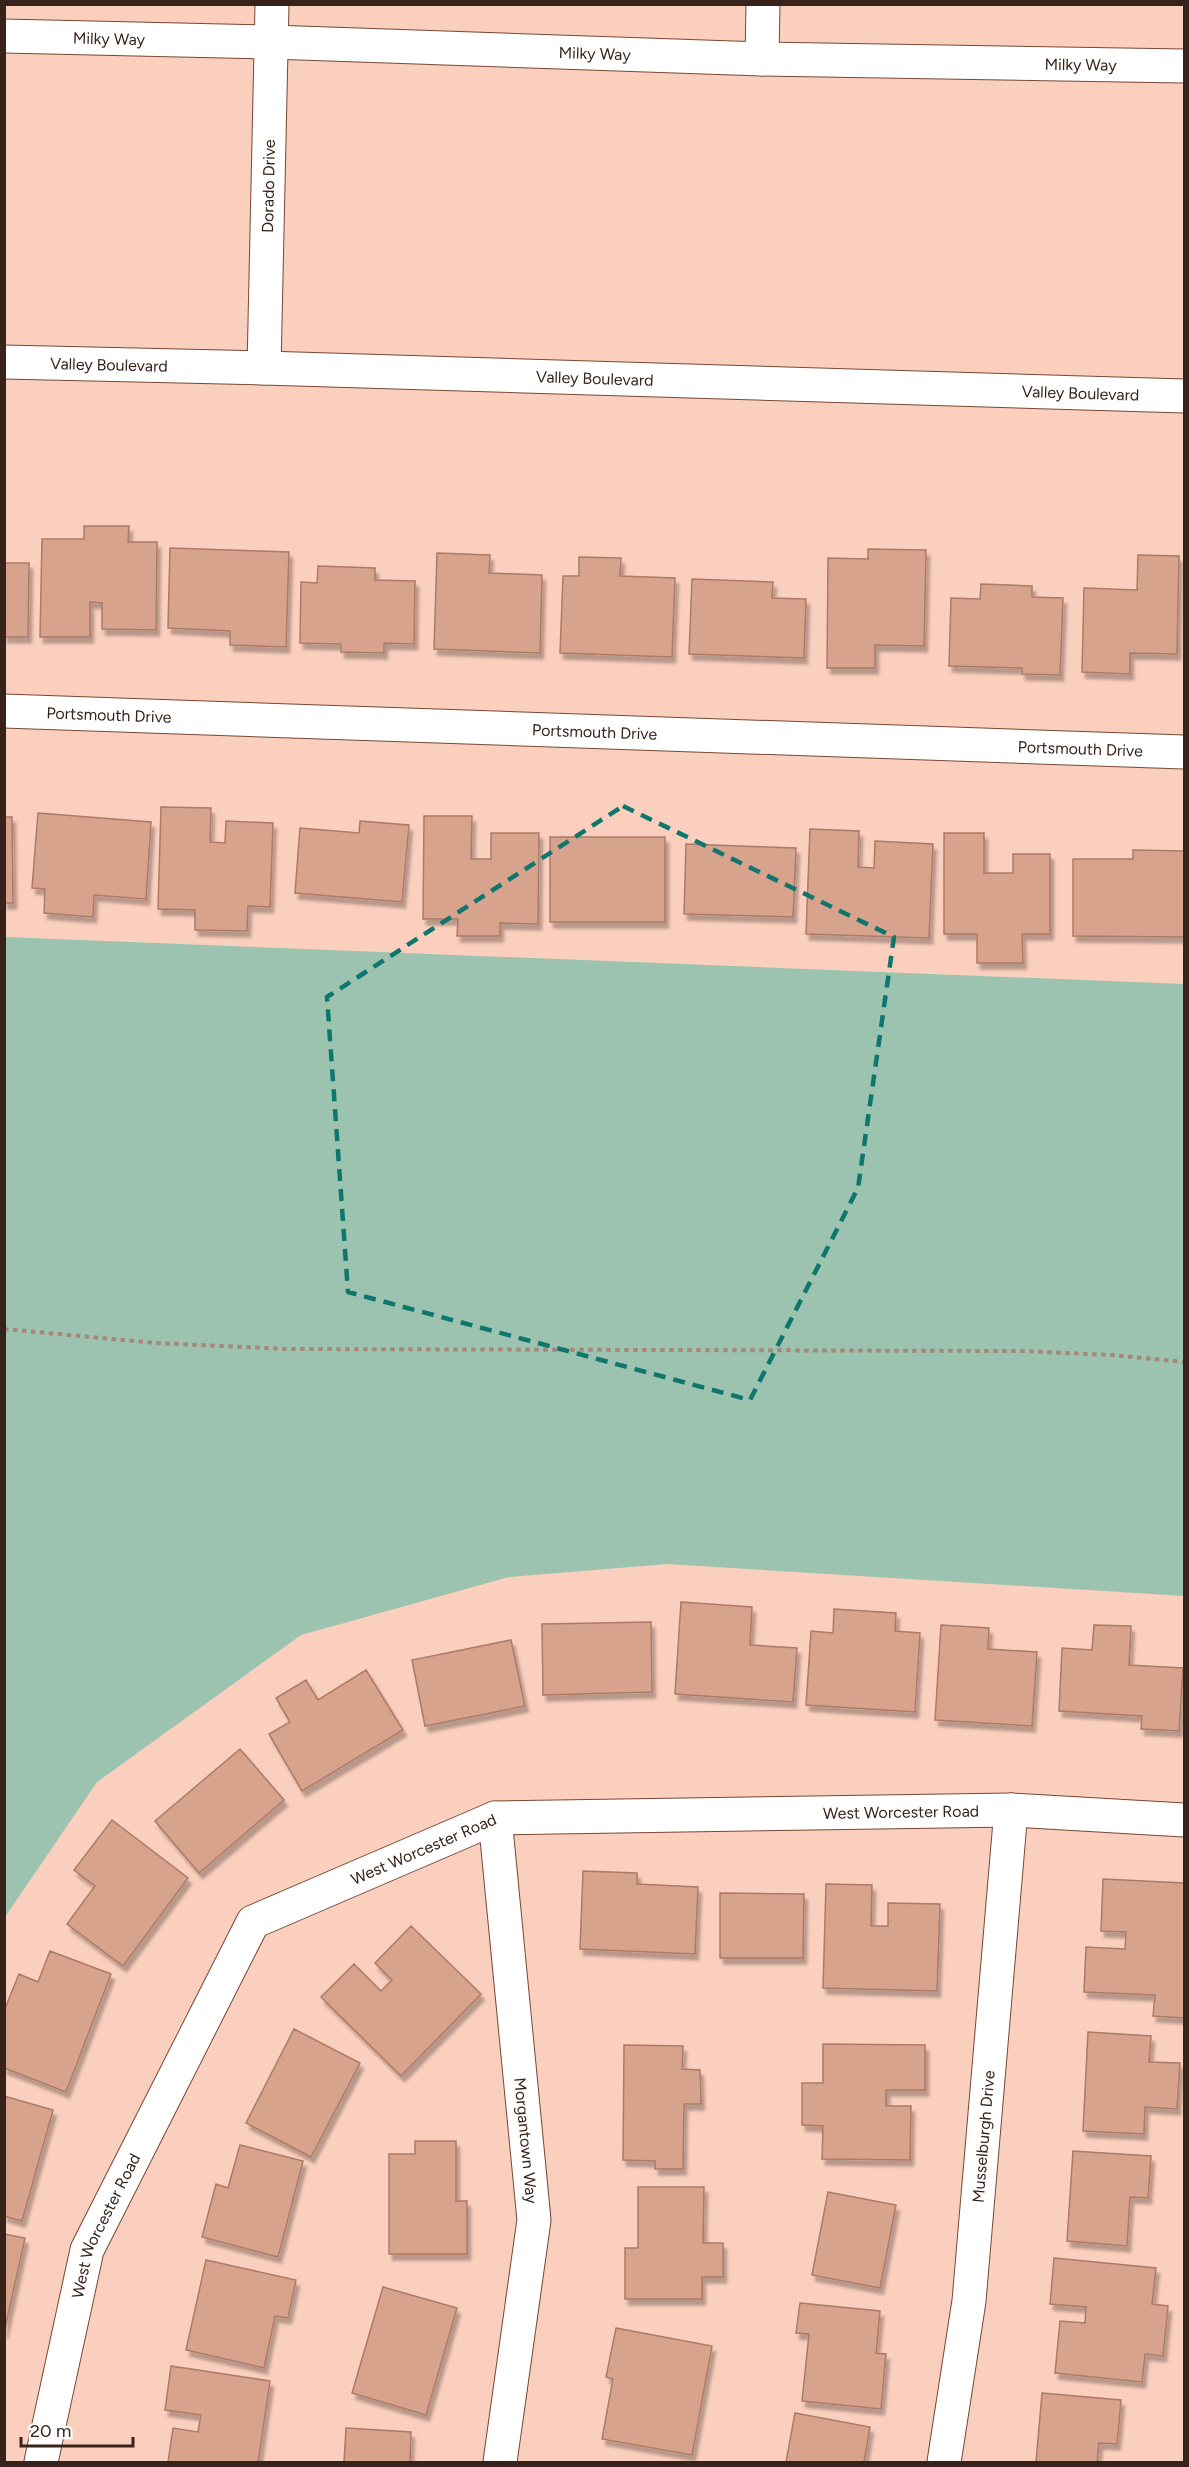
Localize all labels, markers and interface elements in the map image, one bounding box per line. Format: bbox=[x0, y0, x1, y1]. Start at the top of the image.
street label: Milky Way bbox=[73, 29, 146, 49]
street label: Milky Way bbox=[558, 43, 632, 64]
street label: Milky Way bbox=[1044, 55, 1117, 75]
street label: Dorado Drive bbox=[258, 139, 279, 233]
street label: Valley Boulevard bbox=[50, 354, 168, 376]
street label: Valley Boulevard bbox=[536, 367, 654, 390]
street label: Valley Boulevard bbox=[1021, 382, 1140, 405]
street label: Portsmouth Drive bbox=[46, 703, 172, 727]
street label: Portsmouth Drive bbox=[532, 720, 658, 744]
street label: Portsmouth Drive bbox=[1017, 737, 1143, 761]
street label: West Worcester Road bbox=[823, 1801, 979, 1823]
street label: West Worcester Road bbox=[348, 1810, 499, 1889]
street label: Musselburgh Drive bbox=[968, 2069, 999, 2204]
street label: Morgantown Way bbox=[510, 2077, 541, 2205]
street label: West Worcester Road bbox=[68, 2150, 144, 2300]
scale bar bbox=[21, 2410, 134, 2448]
text: 20 m bbox=[30, 2420, 71, 2442]

